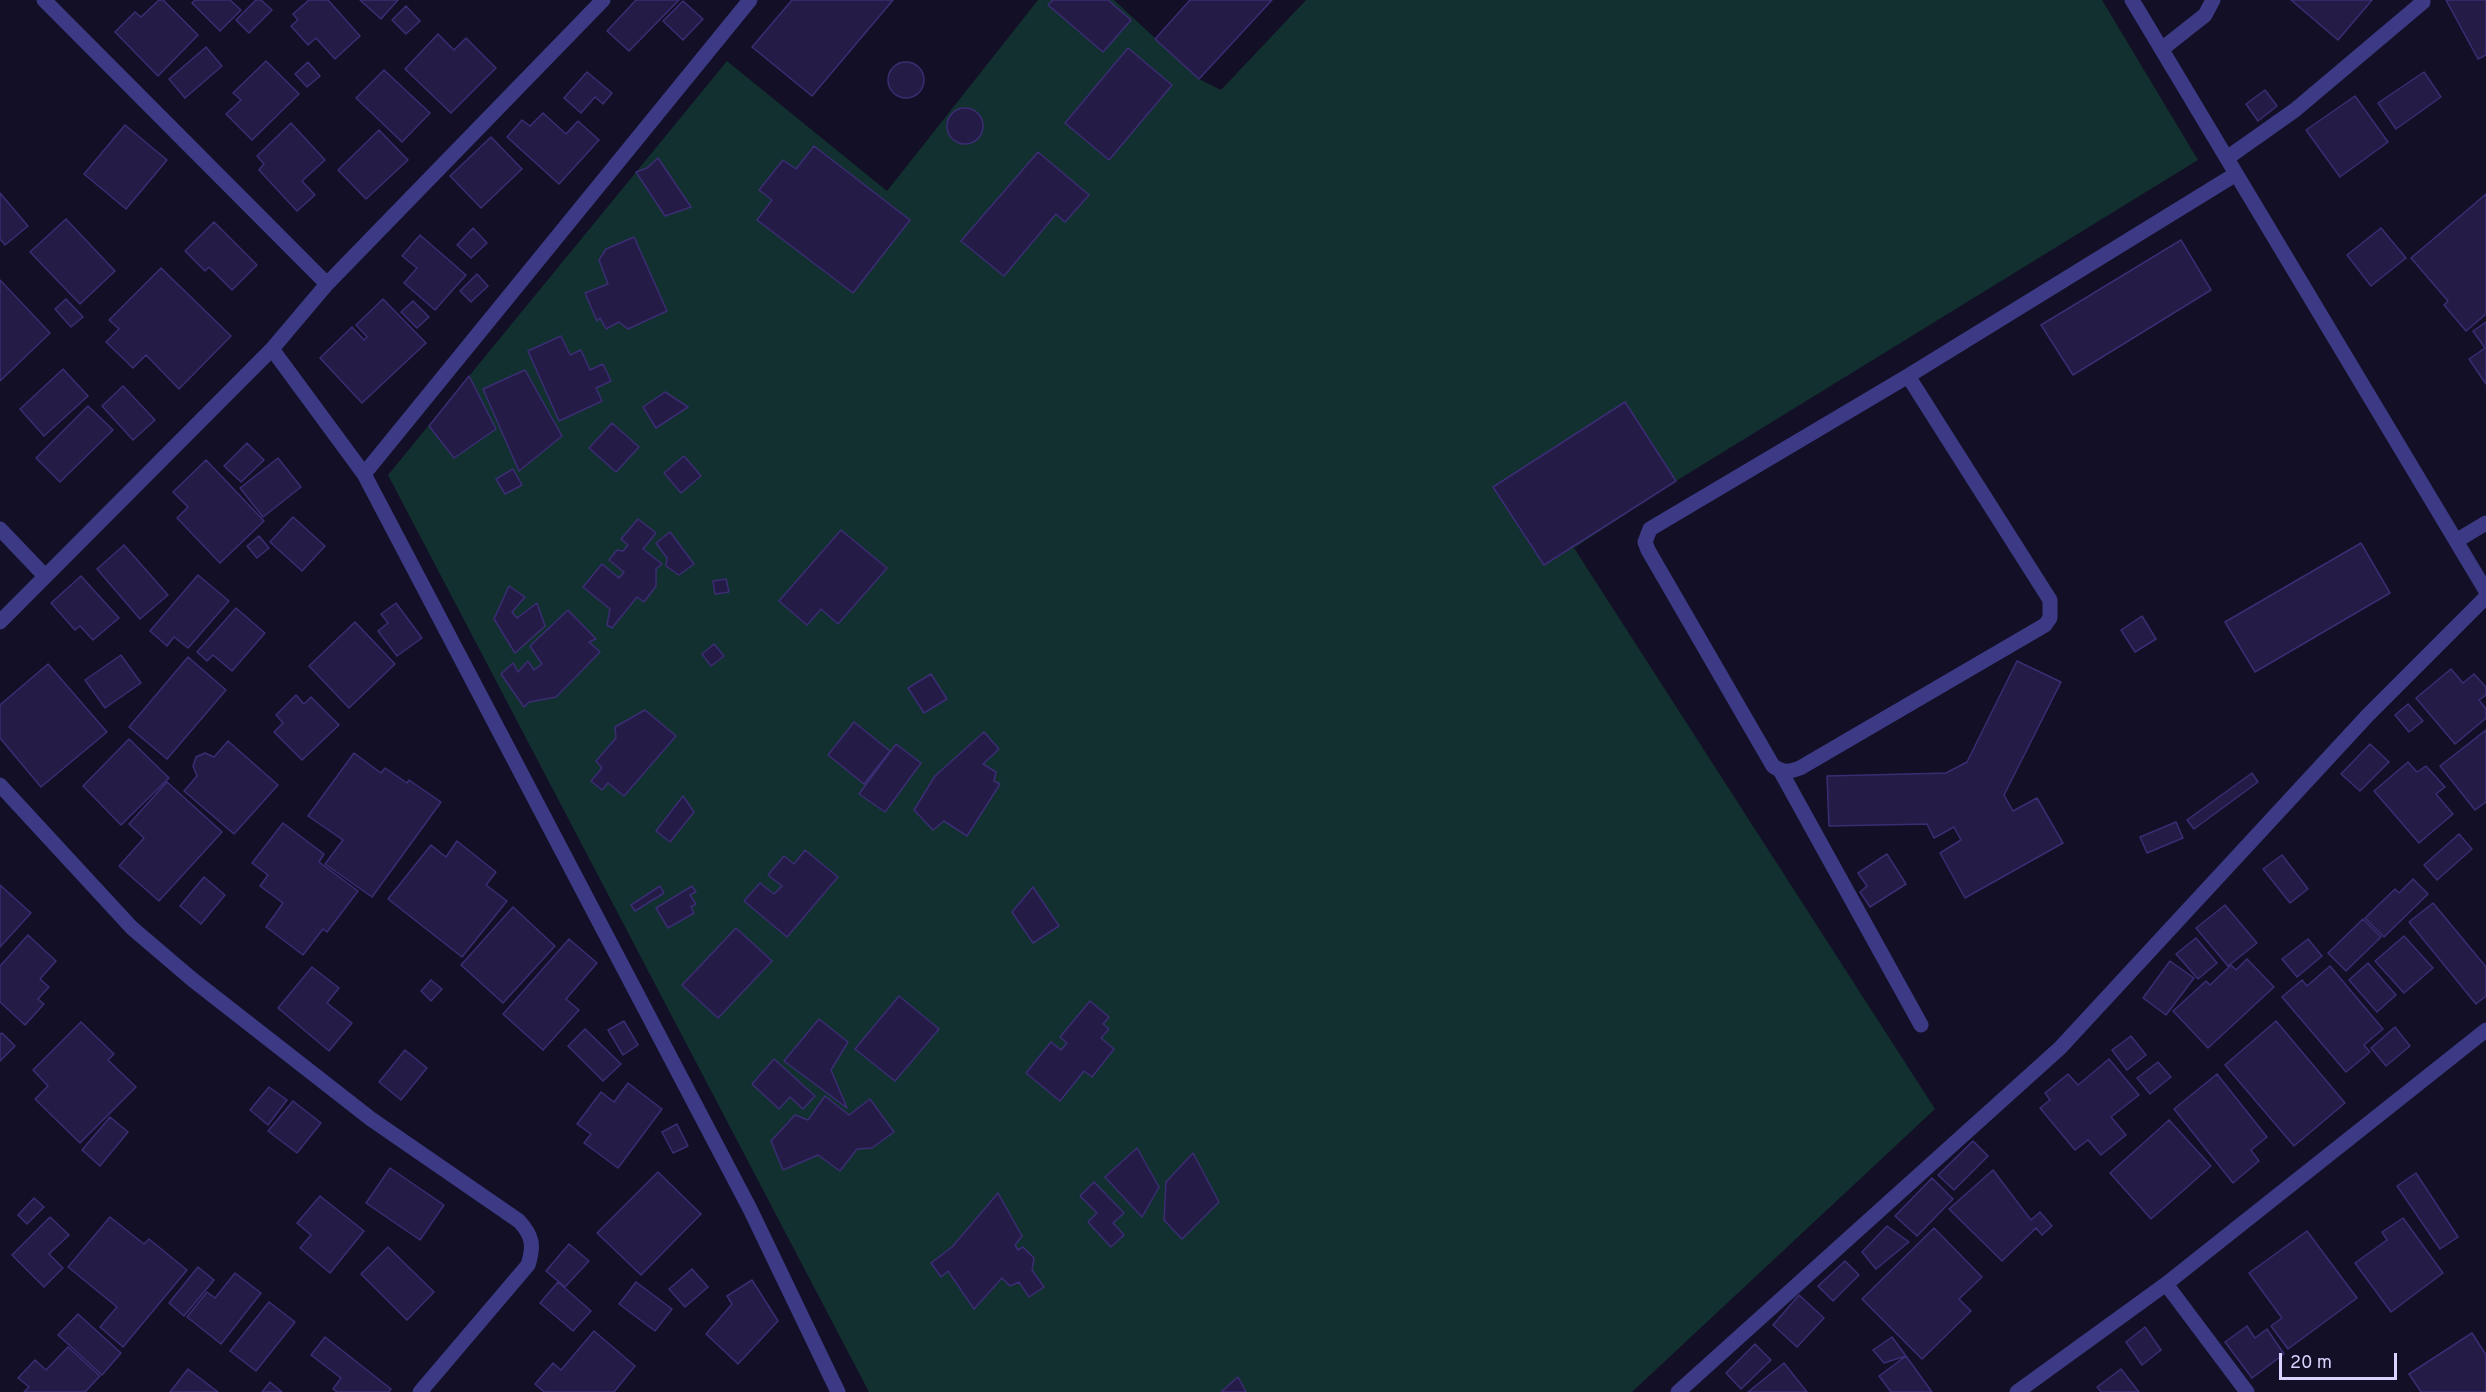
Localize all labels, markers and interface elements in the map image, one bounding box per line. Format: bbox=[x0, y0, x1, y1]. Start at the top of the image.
scale bar bbox=[2282, 1341, 2400, 1379]
text: 20 m bbox=[2290, 1352, 2332, 1375]

